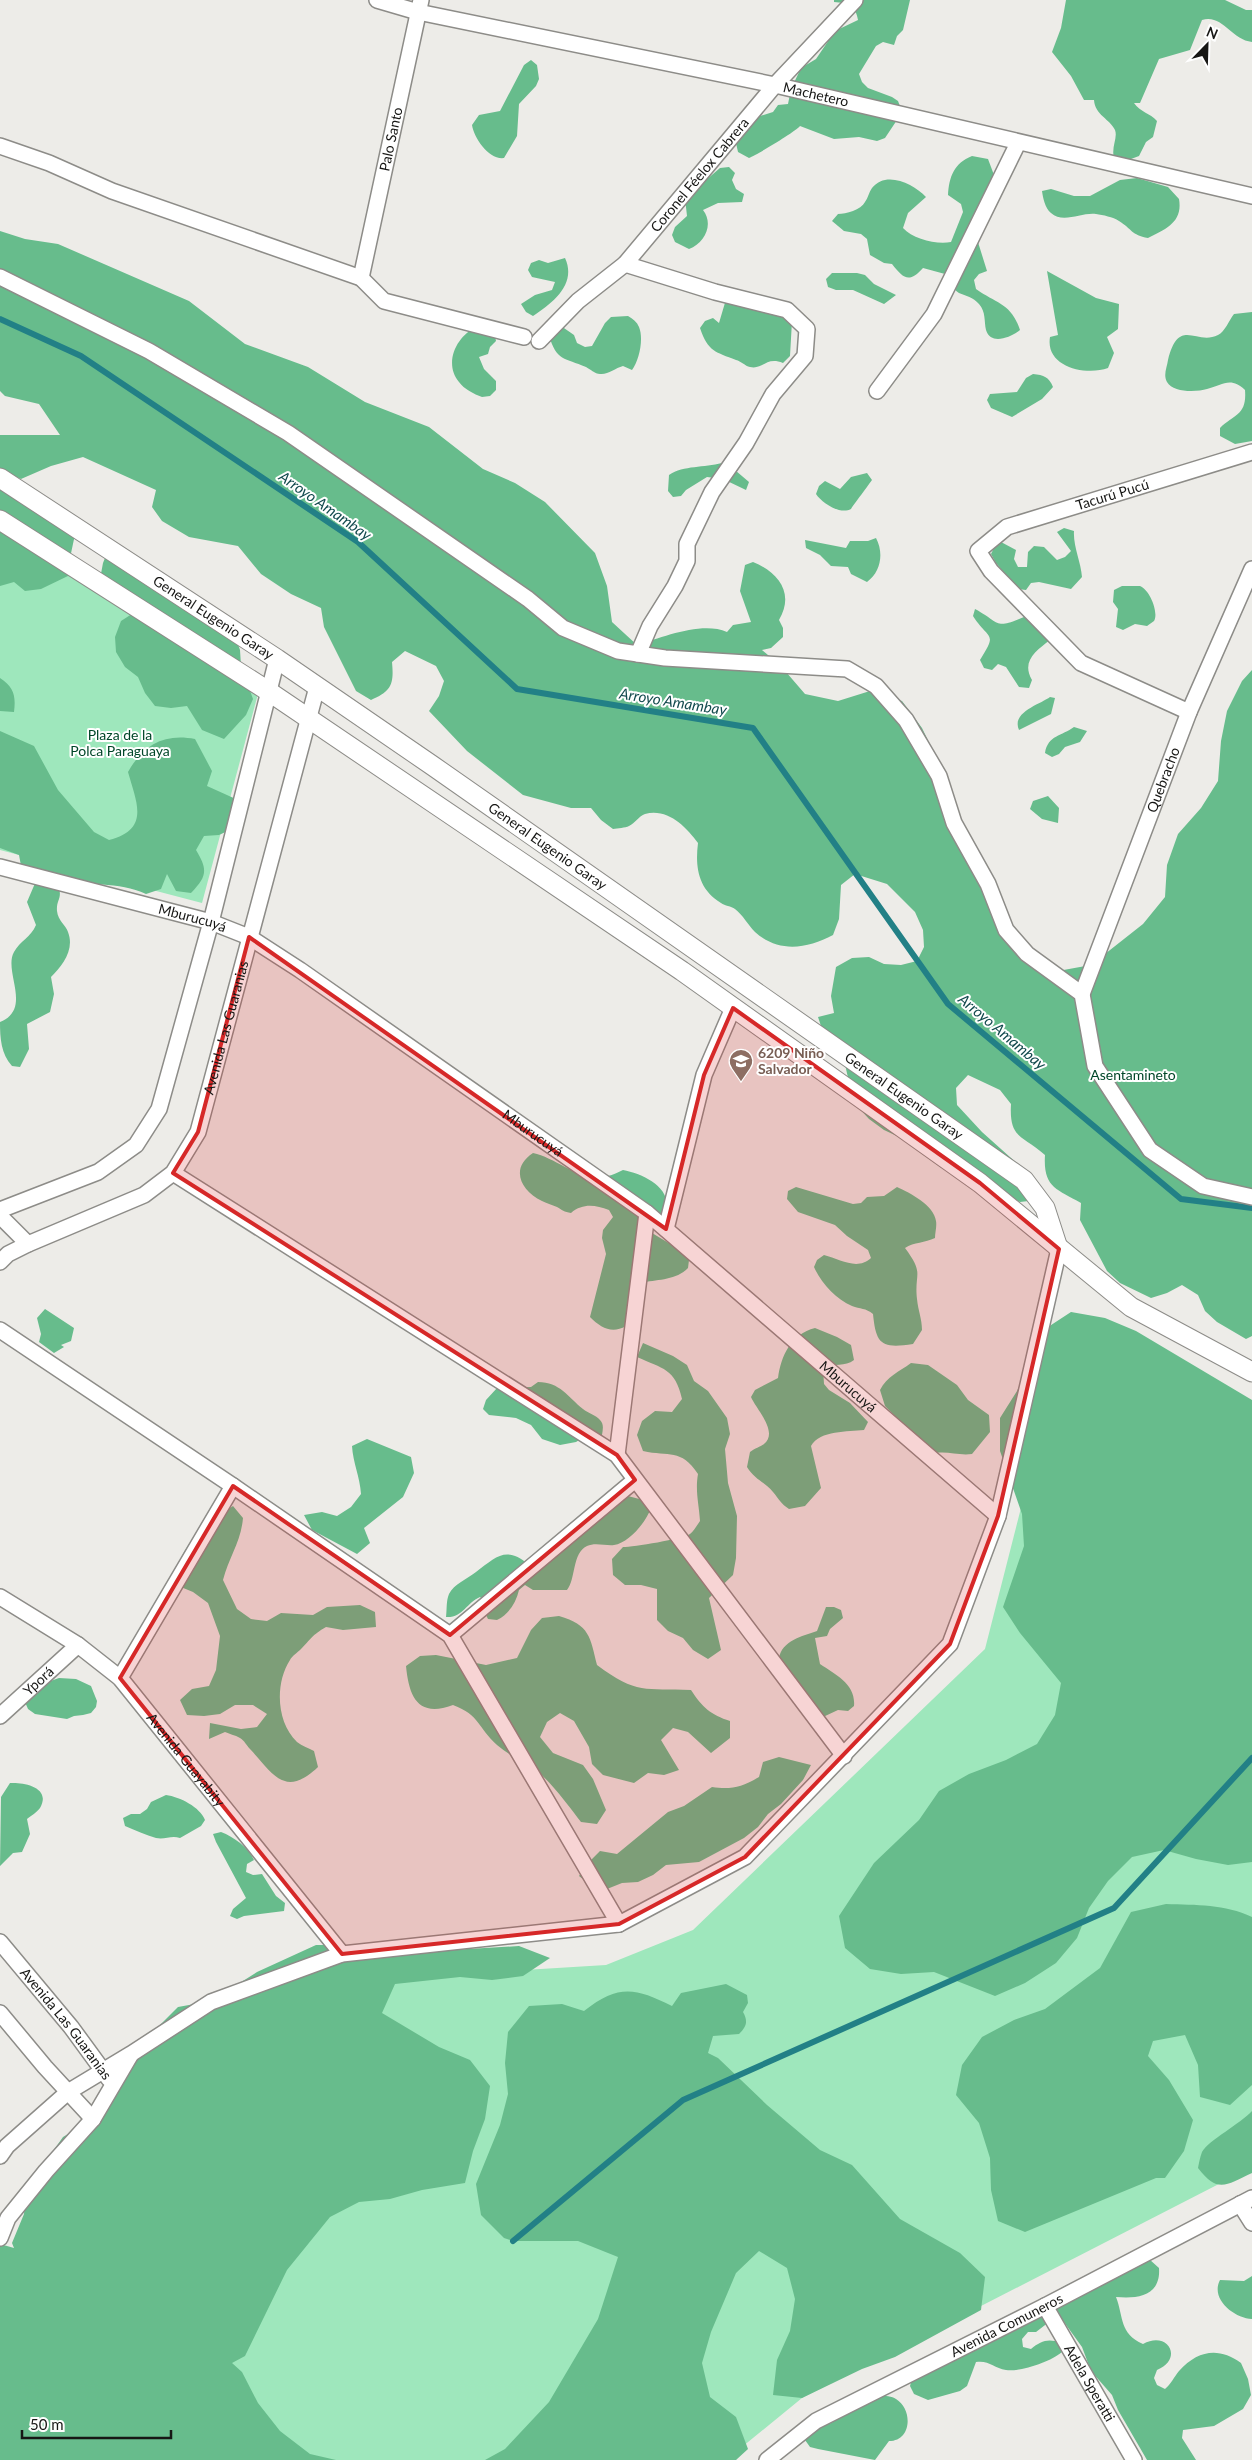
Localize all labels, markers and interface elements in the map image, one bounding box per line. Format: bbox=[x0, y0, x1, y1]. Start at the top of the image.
north arrow bbox=[1182, 20, 1232, 70]
text: N bbox=[1204, 23, 1221, 43]
street label: Machetero bbox=[781, 78, 850, 110]
street label: Palo Santo bbox=[375, 105, 406, 173]
street label: Coronel Féelox Cabrera bbox=[647, 114, 752, 235]
water label: Arroyo Amambay bbox=[275, 466, 376, 544]
street label: Tacurú Pucú bbox=[1074, 475, 1151, 513]
street label: General Eugenio Garay bbox=[150, 571, 278, 663]
water label: Arroyo Amambay bbox=[617, 683, 729, 719]
park label: Plaza de la Polca Paraguaya bbox=[70, 726, 170, 759]
street label: Quebracho bbox=[1143, 745, 1183, 815]
street label: General Eugenio Garay bbox=[485, 799, 611, 894]
street label: Mburucuyá bbox=[157, 900, 229, 935]
street label: Avenida Las Guaranias bbox=[199, 959, 251, 1096]
water label: Arroyo Amambay bbox=[955, 989, 1051, 1073]
place label: 6209 Niño Salvador bbox=[758, 1044, 824, 1077]
school or university icon: 6209 Niño Salvador bbox=[728, 1048, 754, 1082]
street label: General Eugenio Garay bbox=[842, 1048, 967, 1143]
park label: Asentamineto bbox=[1090, 1066, 1176, 1083]
street label: Mburucuyá bbox=[500, 1106, 567, 1160]
street label: Mburucuyá bbox=[816, 1357, 881, 1416]
street label: Yporá bbox=[19, 1662, 57, 1699]
street label: Avenida Guayabity bbox=[143, 1709, 229, 1810]
street label: Avenida Las Guaranias bbox=[17, 1964, 116, 2083]
street label: Avenida Comuneros bbox=[947, 2289, 1065, 2360]
street label: Adela Speratti bbox=[1061, 2341, 1119, 2424]
scale bar bbox=[22, 2408, 171, 2440]
text: 50 m bbox=[30, 2415, 64, 2433]

